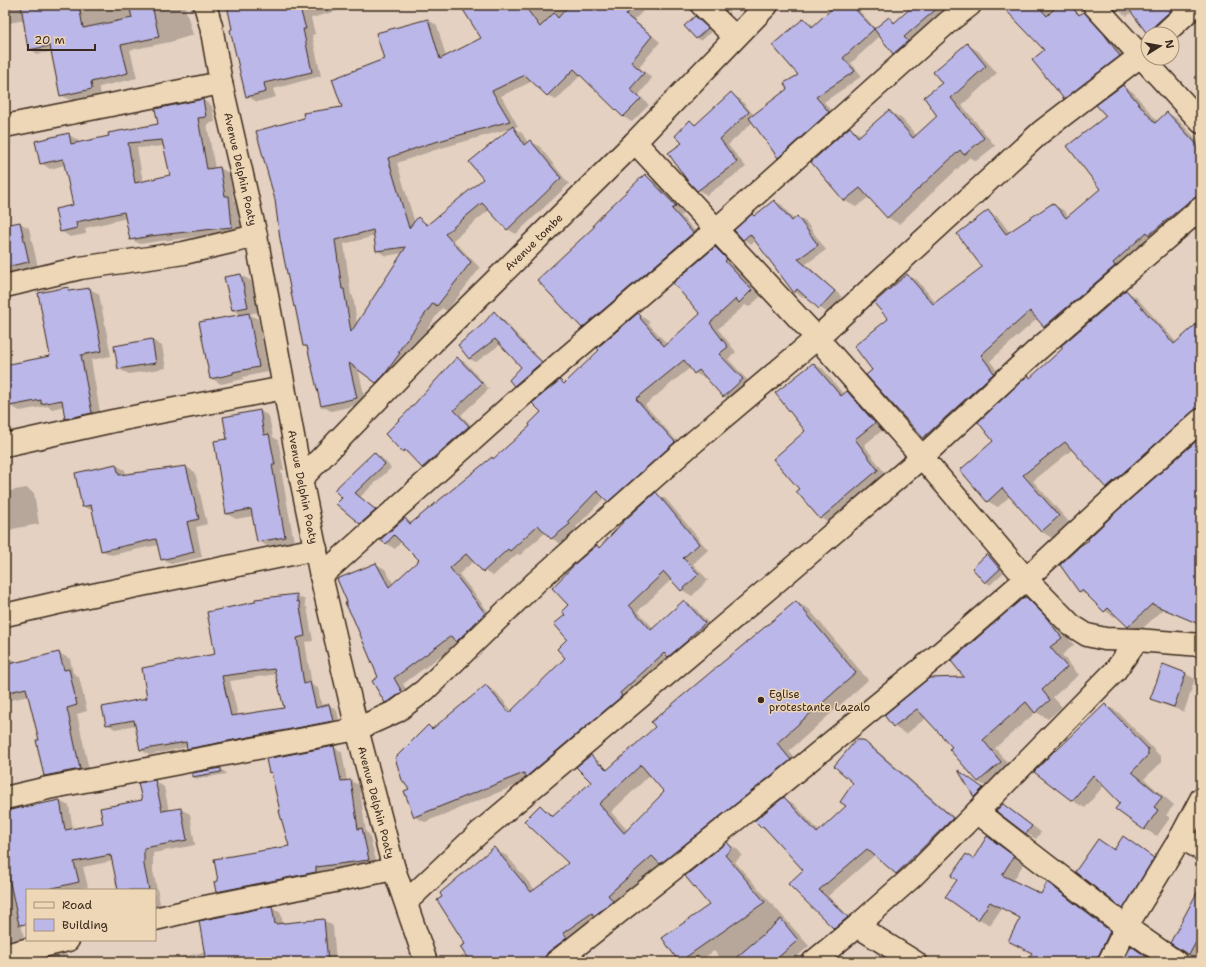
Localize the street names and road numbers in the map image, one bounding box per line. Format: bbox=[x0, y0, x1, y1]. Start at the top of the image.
street label: Avenue Delphin Poaty bbox=[220, 111, 260, 227]
street label: Avenue tombe bbox=[502, 211, 566, 275]
street label: Avenue Delphin Poaty bbox=[284, 429, 321, 545]
street label: Avenue Delphin Poaty bbox=[354, 745, 398, 861]

